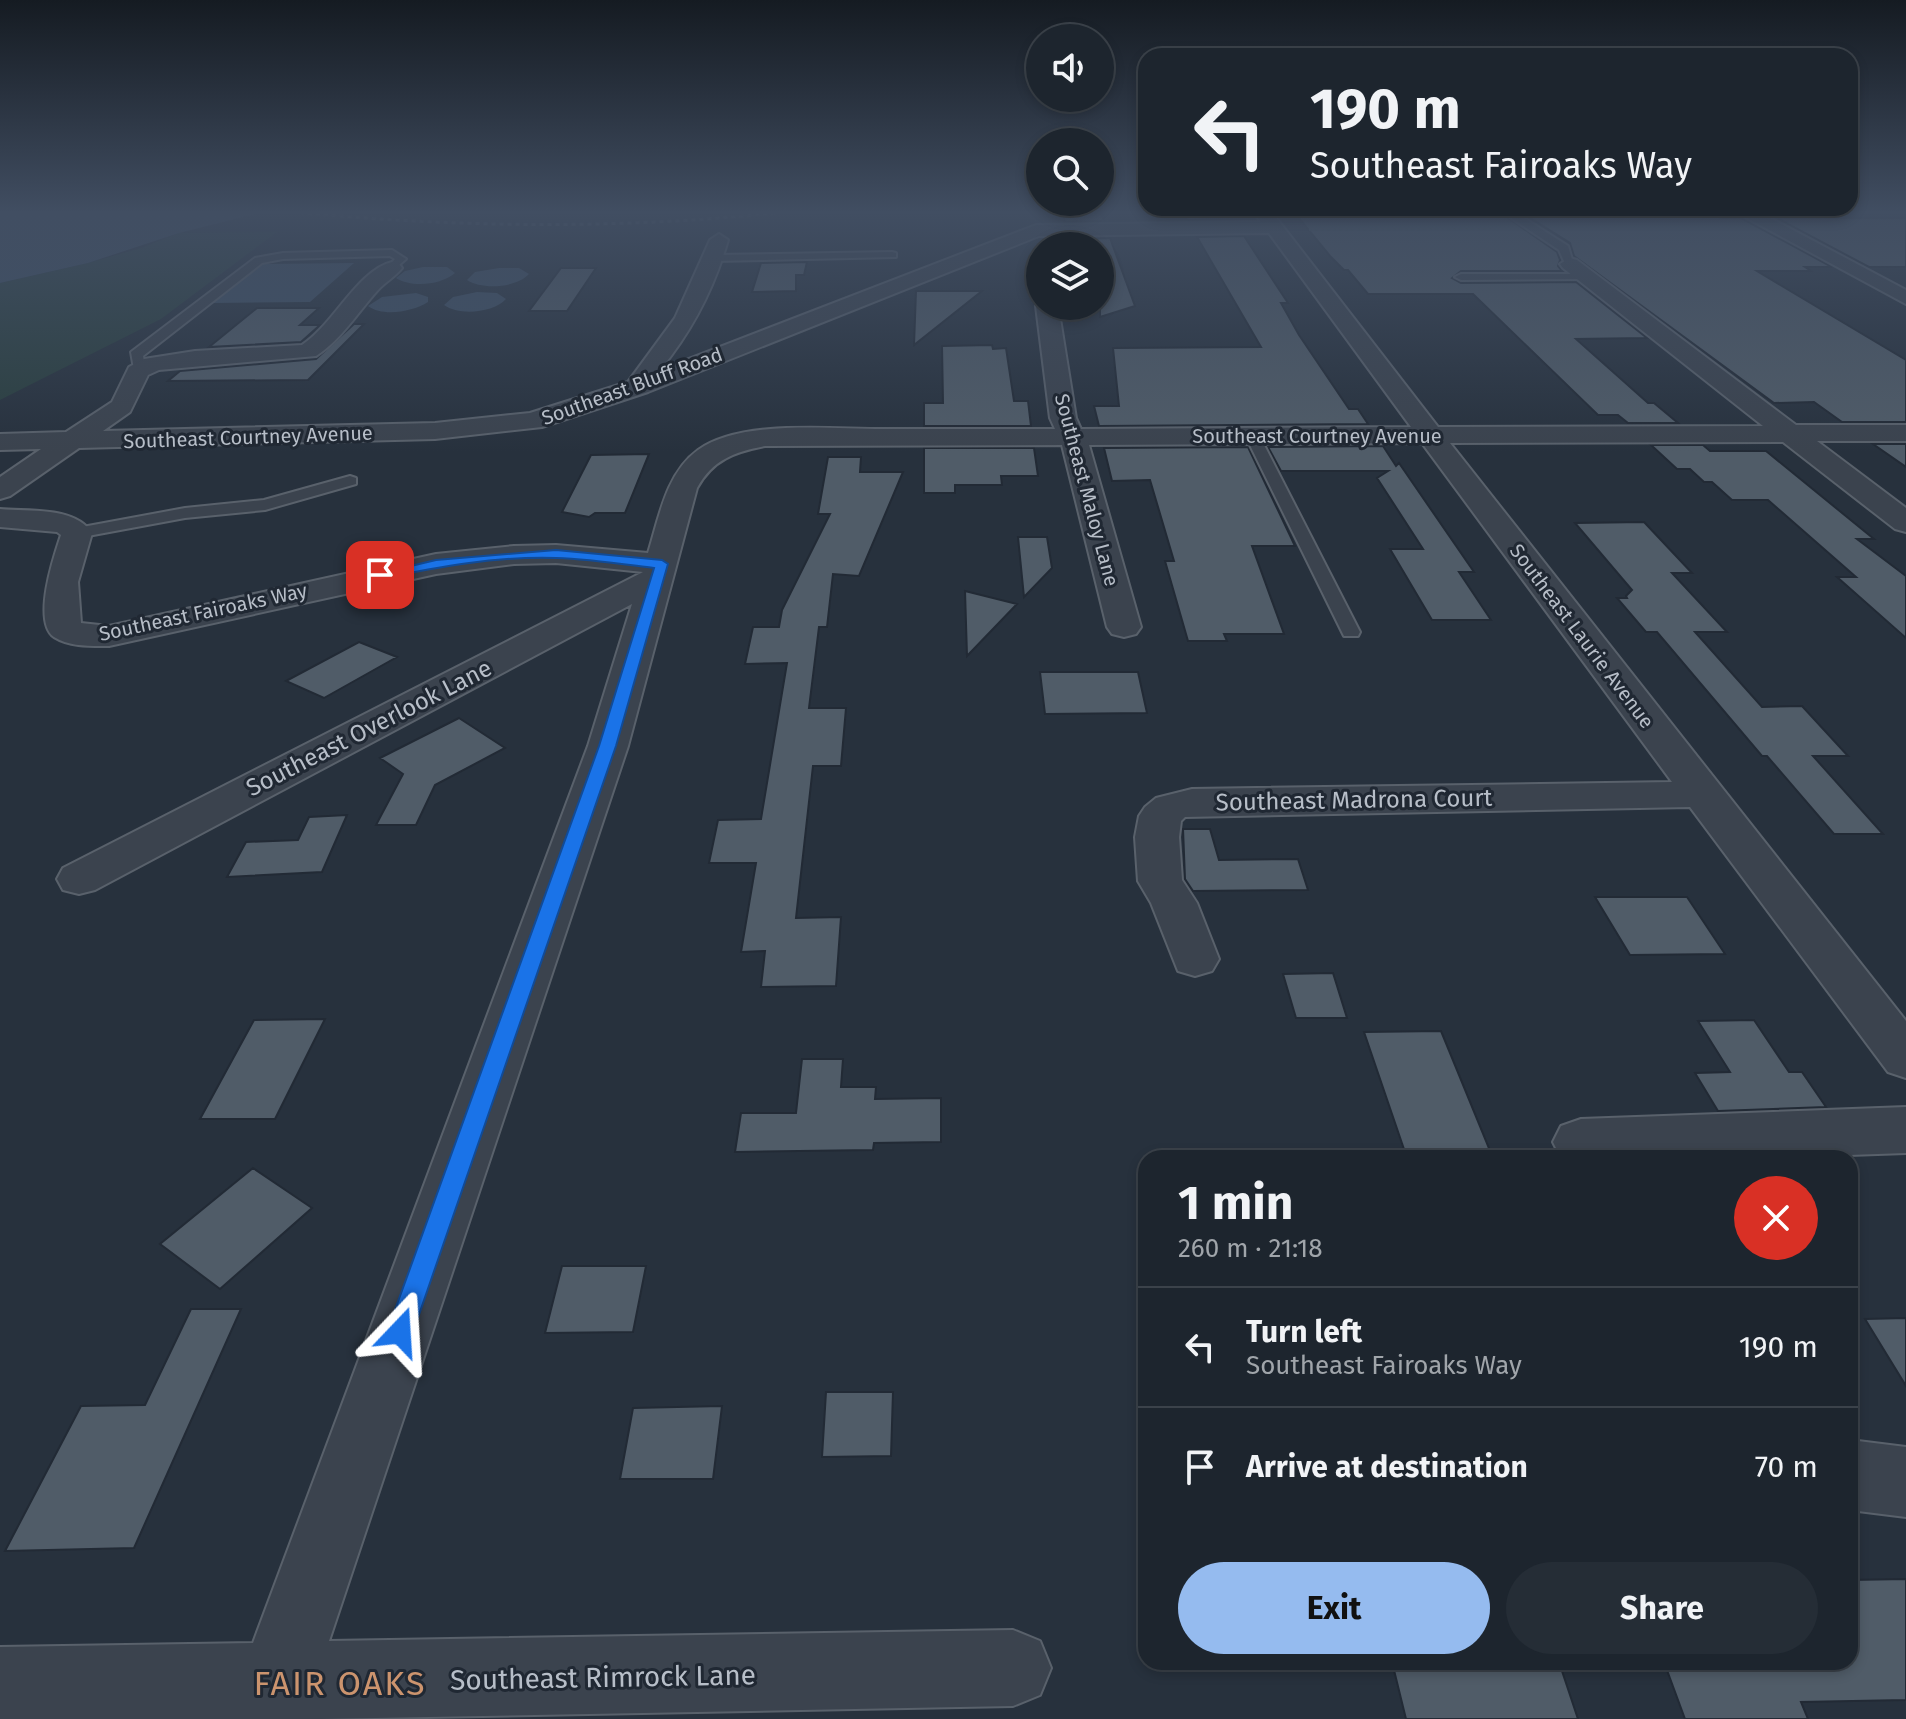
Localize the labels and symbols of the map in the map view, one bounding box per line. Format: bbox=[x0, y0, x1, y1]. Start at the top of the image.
street label: Southeast Bluff Road bbox=[538, 342, 726, 430]
street label: Southeast Maloy Lane bbox=[1050, 391, 1124, 589]
street label: Southeast Courtney Avenue bbox=[123, 421, 373, 453]
street label: Southeast Courtney Avenue bbox=[1192, 424, 1442, 448]
street label: Southeast Laurie Avenue bbox=[1505, 539, 1659, 733]
pin bbox=[346, 541, 414, 609]
street label: Southeast Fairoaks Way bbox=[97, 578, 309, 646]
street label: Southeast Overlook Lane bbox=[242, 654, 496, 802]
street label: Southeast Madrona Court bbox=[1215, 784, 1493, 816]
position arrow bbox=[358, 1290, 442, 1374]
street label: Southeast Rimrock Lane bbox=[450, 1658, 756, 1697]
district label: FAIR OAKS bbox=[254, 1663, 426, 1704]

